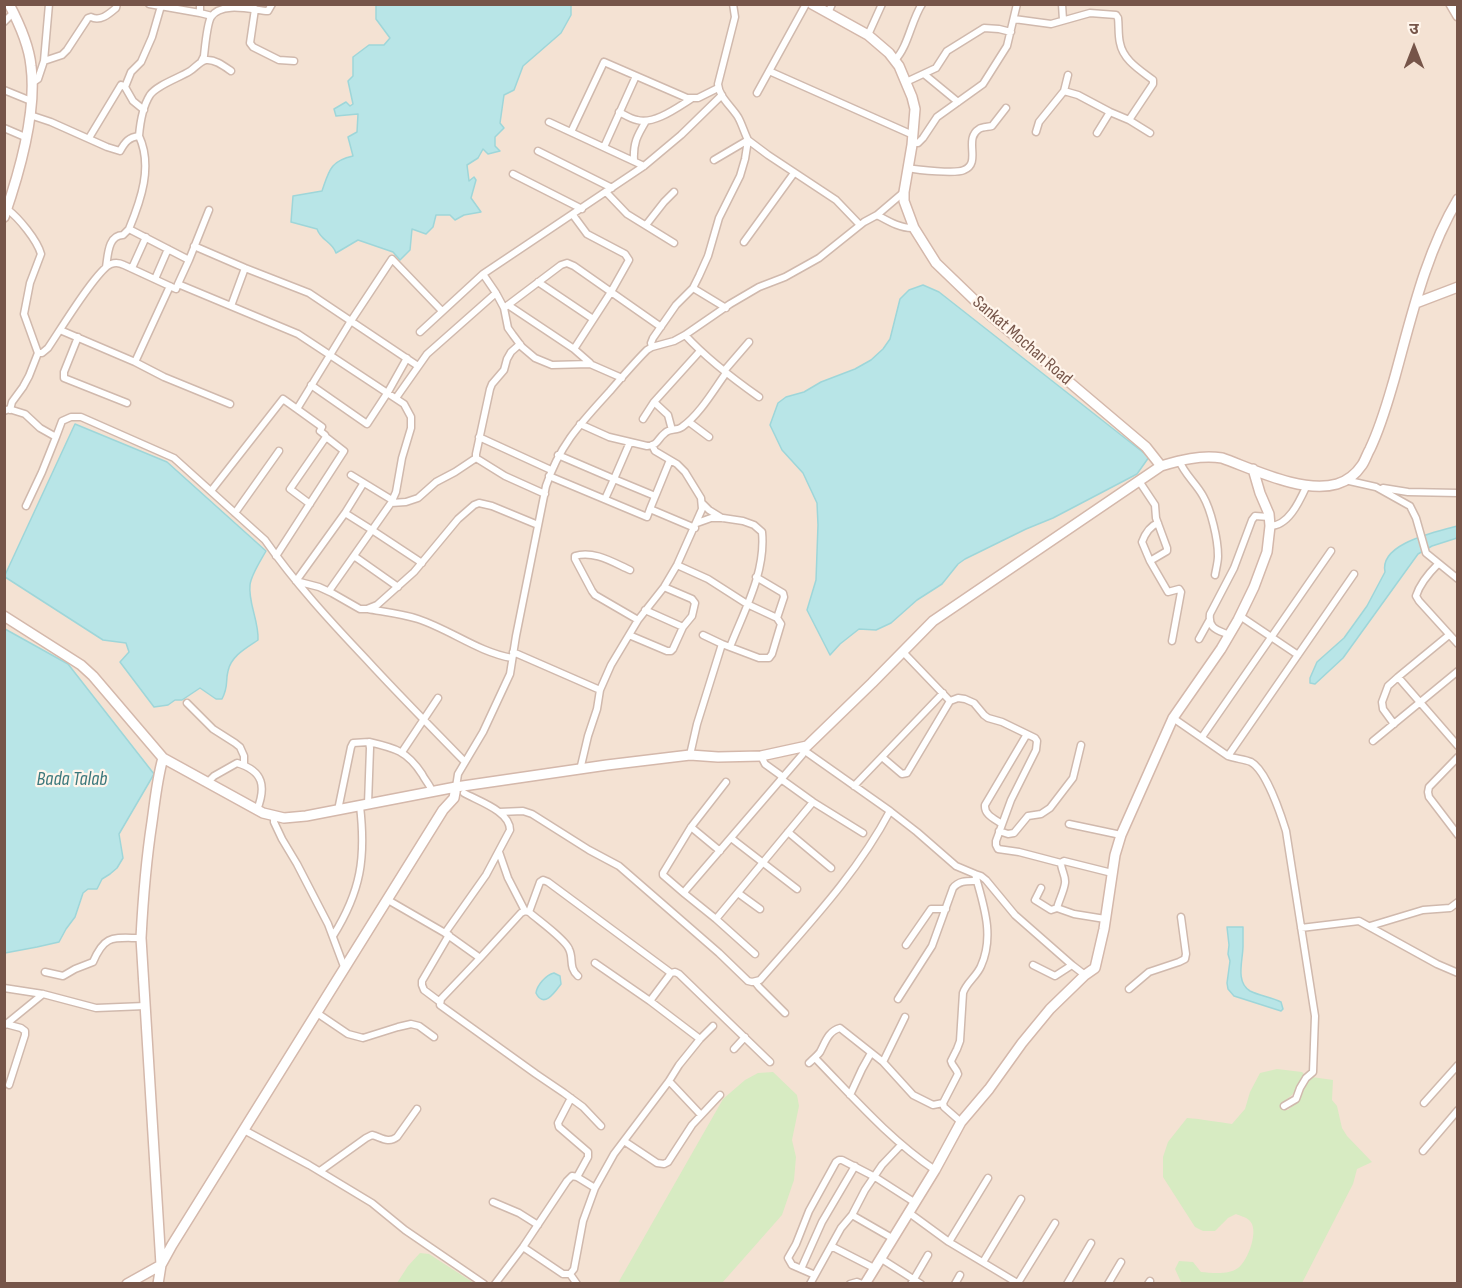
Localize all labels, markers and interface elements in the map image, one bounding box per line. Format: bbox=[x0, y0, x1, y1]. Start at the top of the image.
north arrow bbox=[1384, 18, 1444, 78]
text: उ bbox=[1409, 20, 1419, 39]
street label: Sankat Mochan Road bbox=[968, 292, 1076, 390]
water label: Bada Talab bbox=[37, 768, 107, 792]

